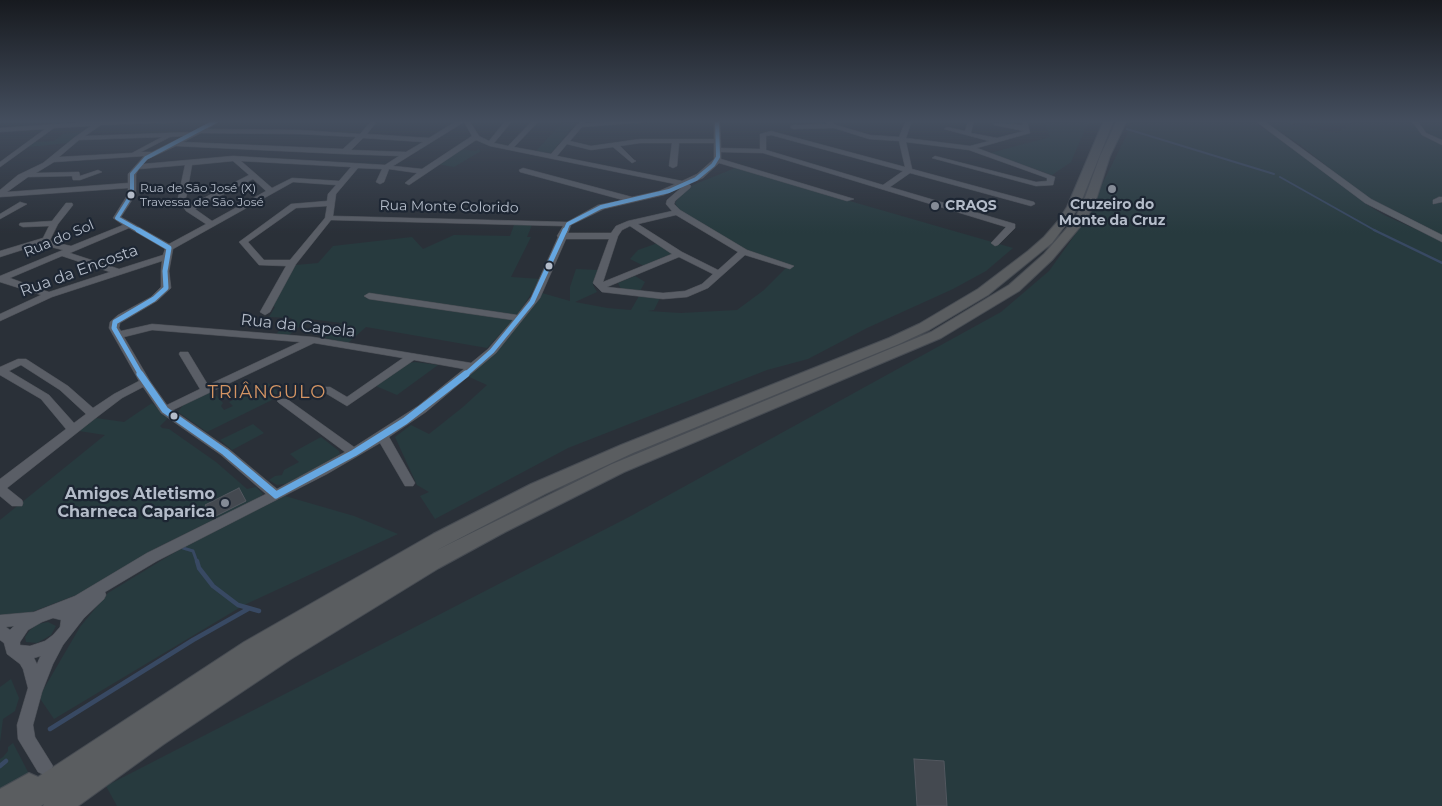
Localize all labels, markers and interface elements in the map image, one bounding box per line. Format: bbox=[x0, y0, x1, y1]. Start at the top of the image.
place label: Rua de São José (X) Travessa de São José bbox=[140, 181, 264, 209]
marker: Cruzeiro do Monte da Cruz bbox=[1106, 183, 1118, 195]
marker: Rua de São José (X) Travessa de São José bbox=[126, 190, 136, 200]
street label: Rua Monte Colorido bbox=[379, 197, 519, 217]
place label: Cruzeiro do Monte da Cruz bbox=[1059, 197, 1165, 230]
place label: CRAQS bbox=[945, 198, 997, 214]
marker: CRAQS bbox=[929, 200, 941, 212]
street label: Rua do Sol bbox=[21, 217, 97, 261]
street label: Rua da Encosta bbox=[17, 241, 141, 301]
unlabelled marker bbox=[544, 261, 554, 271]
street label: Rua da Capela bbox=[240, 310, 356, 342]
district label: TRIÂNGULO bbox=[206, 382, 328, 404]
unlabelled marker bbox=[169, 411, 179, 421]
place label: Amigos Atletismo Charneca Caparica bbox=[57, 484, 215, 522]
marker: Amigos Atletismo Charneca Caparica bbox=[219, 497, 231, 509]

